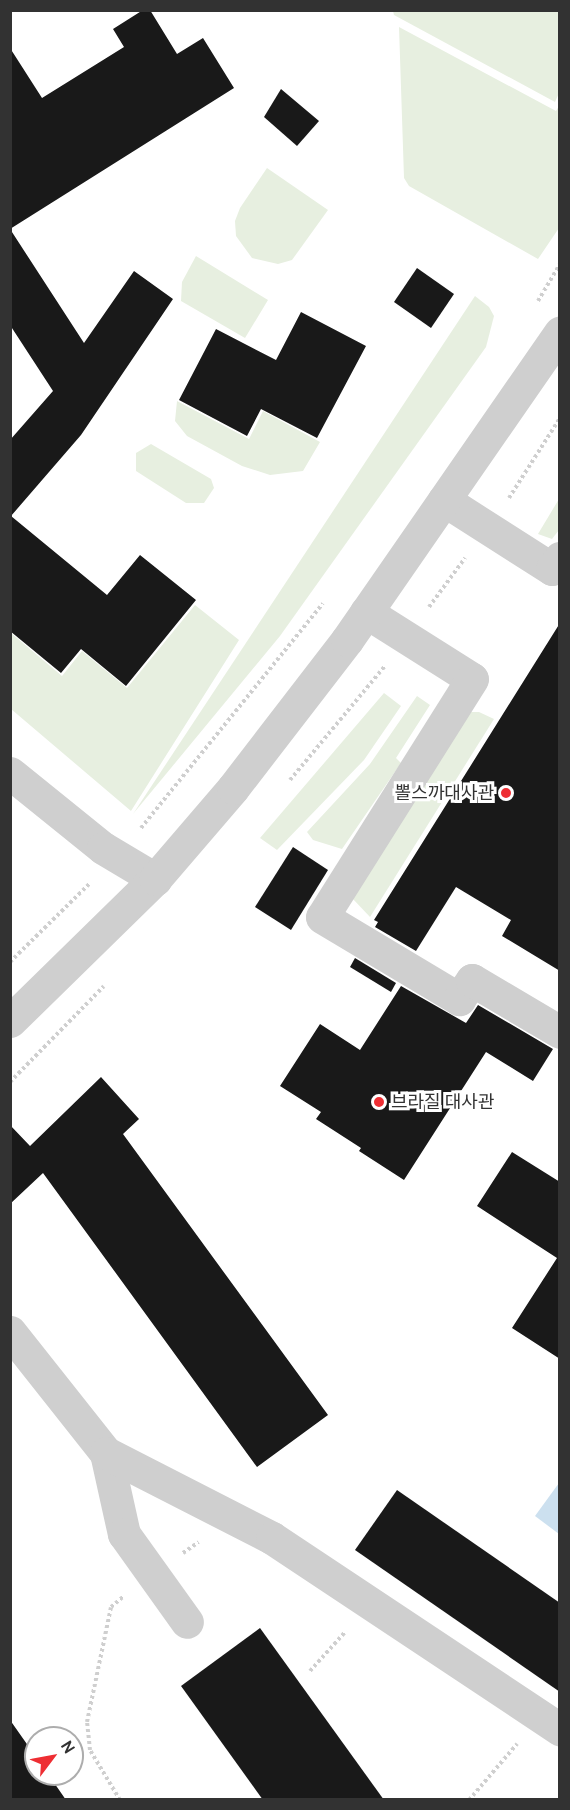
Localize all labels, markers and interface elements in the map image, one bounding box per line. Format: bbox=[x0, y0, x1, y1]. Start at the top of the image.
place label: 뽈스까대사관 bbox=[395, 782, 494, 804]
marker: 뽈스까대사관 bbox=[499, 786, 513, 800]
place label: 브라질 대사관 bbox=[391, 1091, 494, 1113]
marker: 브라질 대사관 bbox=[372, 1095, 386, 1109]
north arrow bbox=[24, 1726, 84, 1786]
text: N bbox=[57, 1737, 79, 1757]

